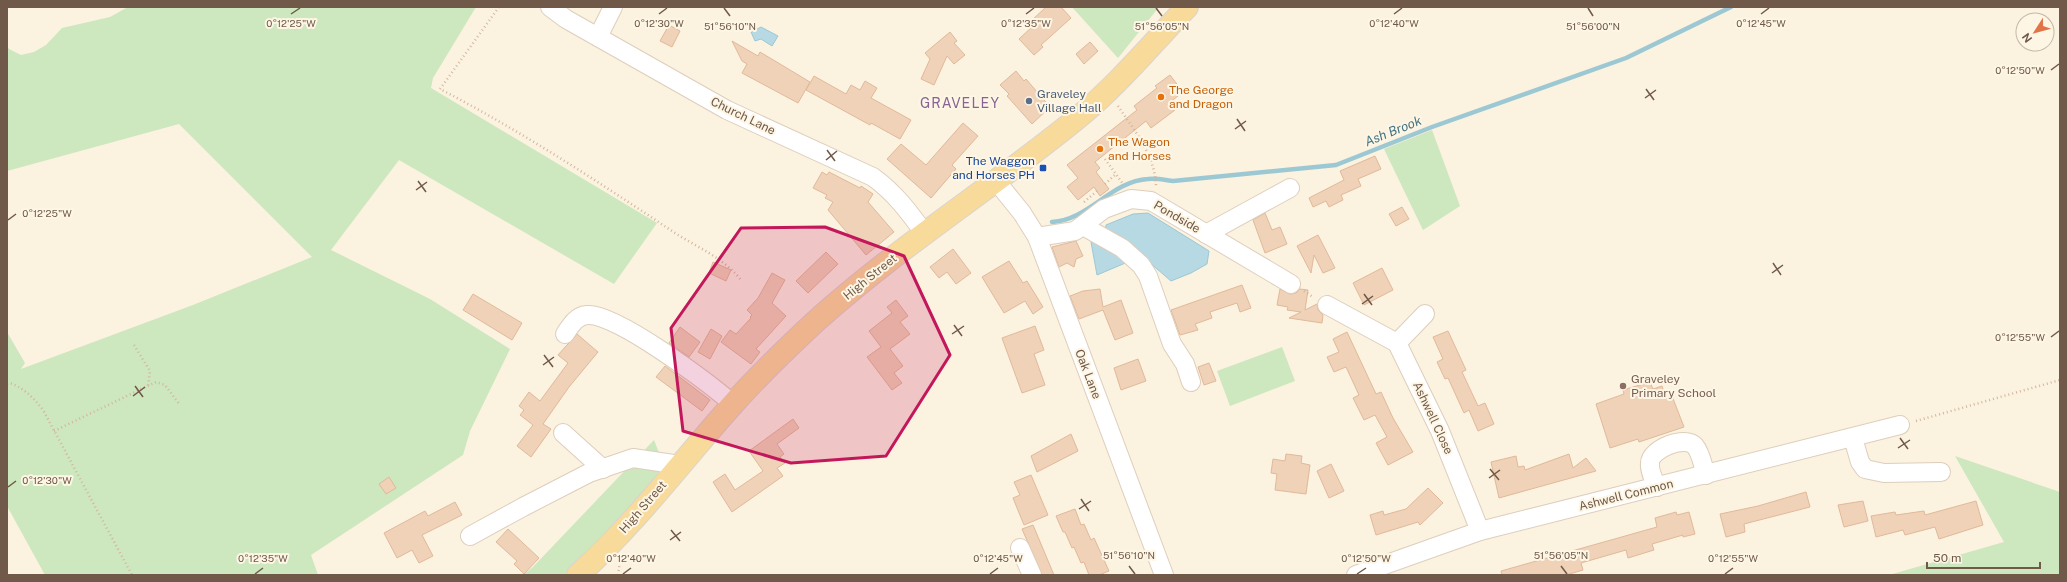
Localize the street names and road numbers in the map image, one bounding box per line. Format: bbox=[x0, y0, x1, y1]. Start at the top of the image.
street label: Church Lane bbox=[708, 94, 778, 138]
street label: Pondside bbox=[1151, 198, 1203, 236]
street label: High Street bbox=[841, 251, 900, 303]
street label: Oak Lane bbox=[1072, 347, 1104, 401]
street label: Ashwell Close bbox=[1410, 380, 1456, 457]
street label: Ashwell Common bbox=[1577, 476, 1675, 513]
street label: High Street bbox=[617, 478, 670, 536]

